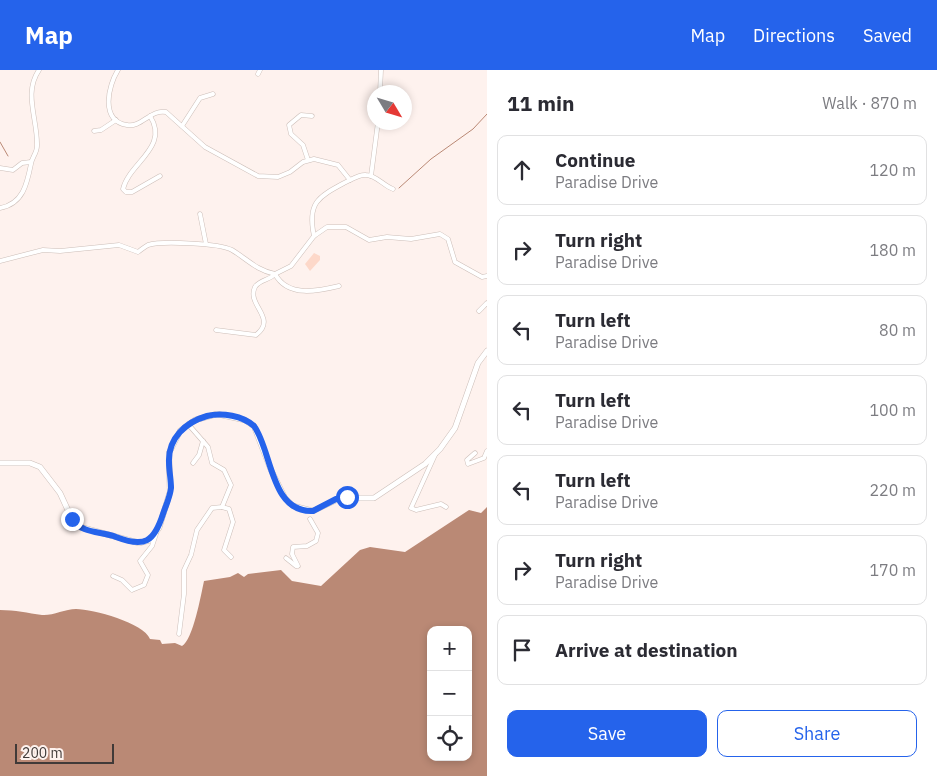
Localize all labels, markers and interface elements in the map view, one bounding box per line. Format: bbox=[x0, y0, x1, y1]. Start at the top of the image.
text: Map bbox=[25, 19, 73, 51]
text: Map bbox=[690, 24, 725, 47]
text: Directions bbox=[753, 24, 835, 47]
text: Saved bbox=[863, 24, 912, 47]
north arrow bbox=[367, 85, 412, 130]
text: 11 min bbox=[507, 89, 574, 117]
text: Walk · 870 m bbox=[822, 93, 917, 113]
text: Continue bbox=[555, 148, 635, 172]
icon: ahead bbox=[508, 156, 536, 184]
text: 120 m bbox=[869, 160, 916, 180]
text: Paradise Drive bbox=[555, 172, 658, 192]
text: Turn right bbox=[555, 228, 642, 252]
icon: right bbox=[508, 236, 536, 264]
text: 180 m bbox=[869, 240, 916, 260]
text: Paradise Drive bbox=[555, 252, 658, 272]
text: Turn left bbox=[555, 308, 631, 332]
icon: left bbox=[508, 316, 536, 344]
text: 80 m bbox=[879, 320, 916, 340]
text: Paradise Drive bbox=[555, 332, 658, 352]
text: Turn left bbox=[555, 388, 631, 412]
icon: left bbox=[508, 396, 536, 424]
text: 100 m bbox=[869, 400, 916, 420]
text: Paradise Drive bbox=[555, 412, 658, 432]
text: Turn left bbox=[555, 468, 631, 492]
icon: left bbox=[508, 476, 536, 504]
text: 220 m bbox=[869, 480, 916, 500]
route start bbox=[336, 486, 359, 509]
text: Paradise Drive bbox=[555, 492, 658, 512]
route end bbox=[61, 508, 84, 531]
text: Turn right bbox=[555, 548, 642, 572]
icon: right bbox=[508, 556, 536, 584]
text: 170 m bbox=[869, 560, 916, 580]
text: Paradise Drive bbox=[555, 572, 658, 592]
map controls bbox=[427, 626, 472, 761]
button: + bbox=[427, 626, 472, 671]
icon: arrive bbox=[508, 636, 536, 664]
text: Arrive at destination bbox=[555, 638, 738, 662]
button: − bbox=[427, 671, 472, 716]
button: Save bbox=[507, 710, 707, 757]
button: Share bbox=[717, 710, 917, 757]
button: locate bbox=[427, 716, 472, 761]
scale bar bbox=[15, 741, 114, 764]
text: 200 m bbox=[22, 744, 63, 762]

